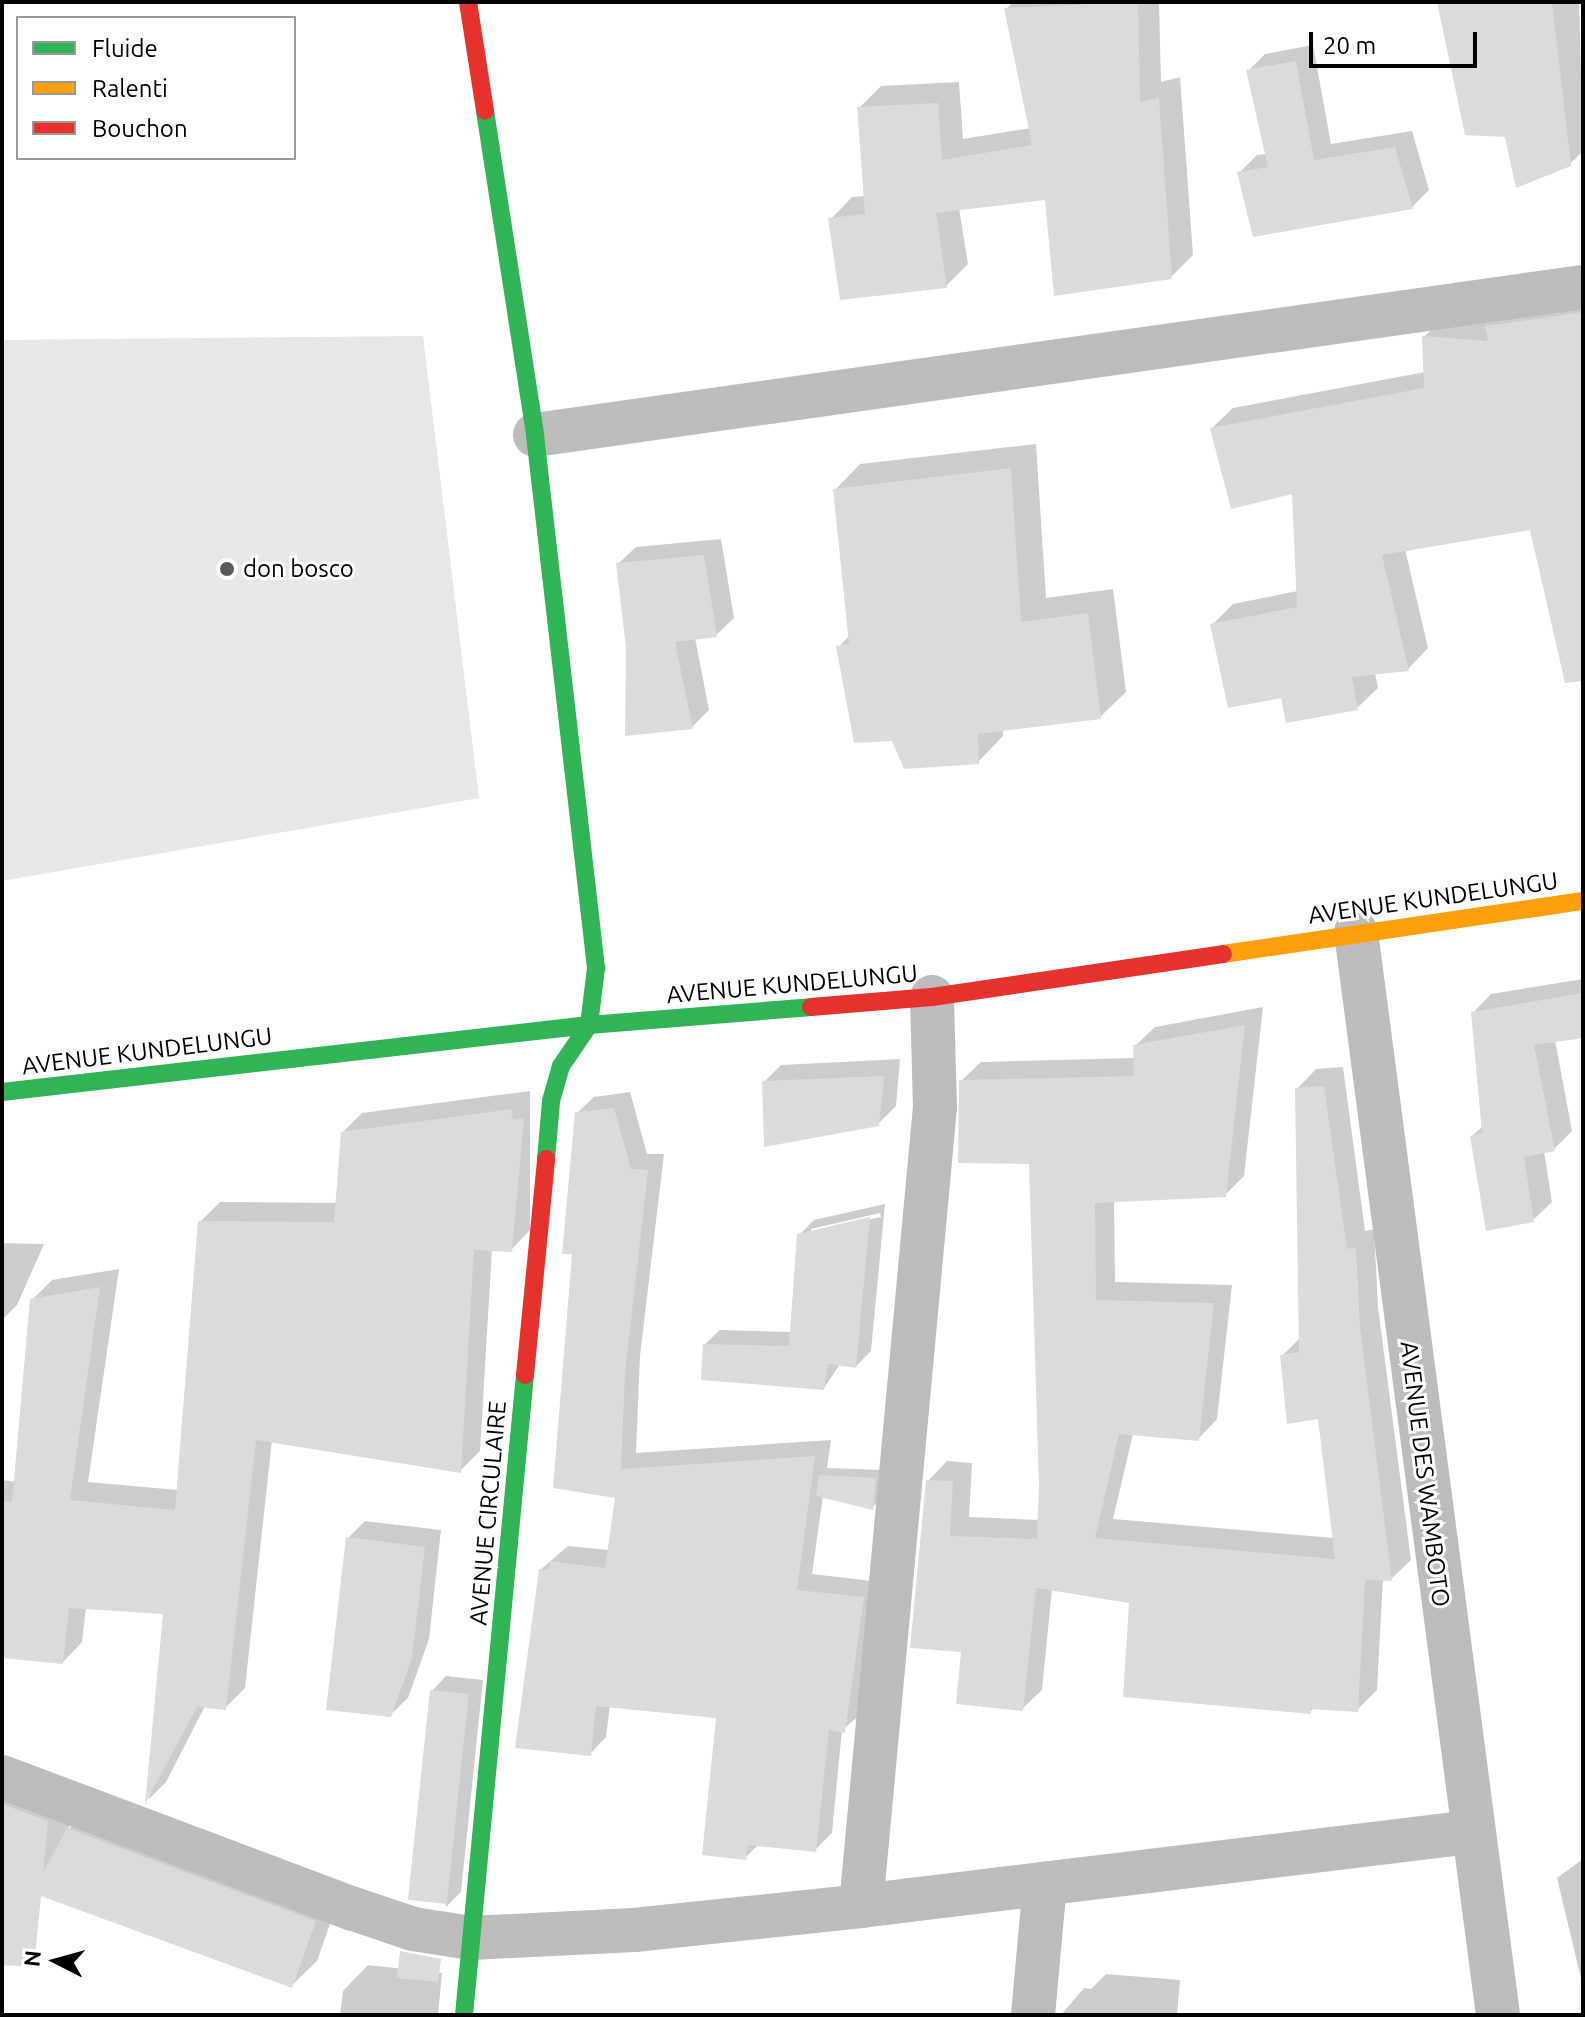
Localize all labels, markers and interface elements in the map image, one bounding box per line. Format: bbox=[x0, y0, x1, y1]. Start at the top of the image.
legend bbox=[16, 16, 296, 160]
scale bar bbox=[1313, 16, 1481, 66]
text: 20 m bbox=[1323, 32, 1376, 59]
text: Fluide bbox=[92, 35, 158, 62]
text: Ralenti bbox=[92, 75, 168, 102]
text: Bouchon bbox=[92, 115, 188, 142]
place label: don bosco bbox=[243, 555, 354, 583]
marker: don bosco bbox=[218, 560, 236, 578]
street label: AVENUE KUNDELUNGU bbox=[1306, 866, 1560, 930]
street label: AVENUE KUNDELUNGU bbox=[665, 959, 919, 1009]
street label: AVENUE KUNDELUNGU bbox=[20, 1021, 274, 1081]
street label: AVENUE DES WAMBOTO bbox=[1394, 1340, 1456, 1608]
street label: AVENUE CIRCULAIRE bbox=[464, 1399, 512, 1627]
north arrow bbox=[16, 1921, 96, 2001]
text: N bbox=[18, 1949, 45, 1968]

